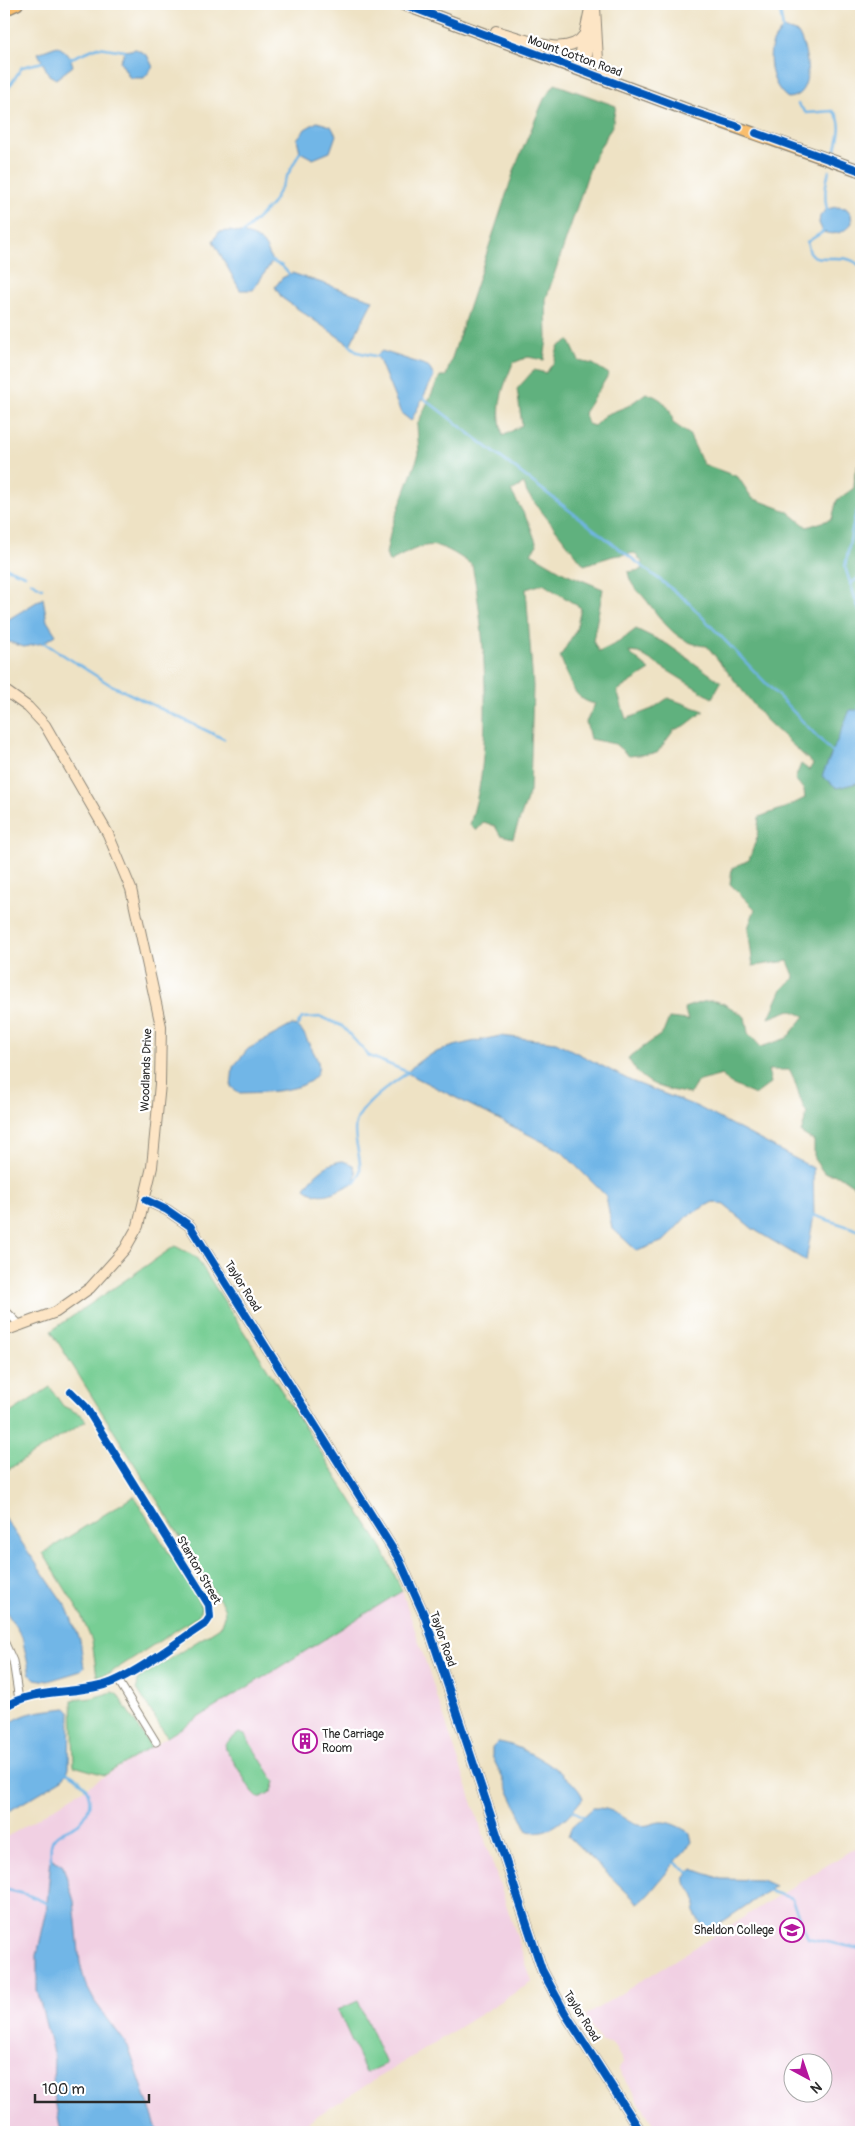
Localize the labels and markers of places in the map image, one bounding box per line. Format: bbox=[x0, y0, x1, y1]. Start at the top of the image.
place label: The Carriage Room bbox=[322, 1727, 384, 1756]
building icon: The Carriage Room bbox=[292, 1728, 318, 1754]
school or university icon: Sheldon College bbox=[779, 1917, 805, 1943]
place label: Sheldon College bbox=[694, 1923, 774, 1938]

